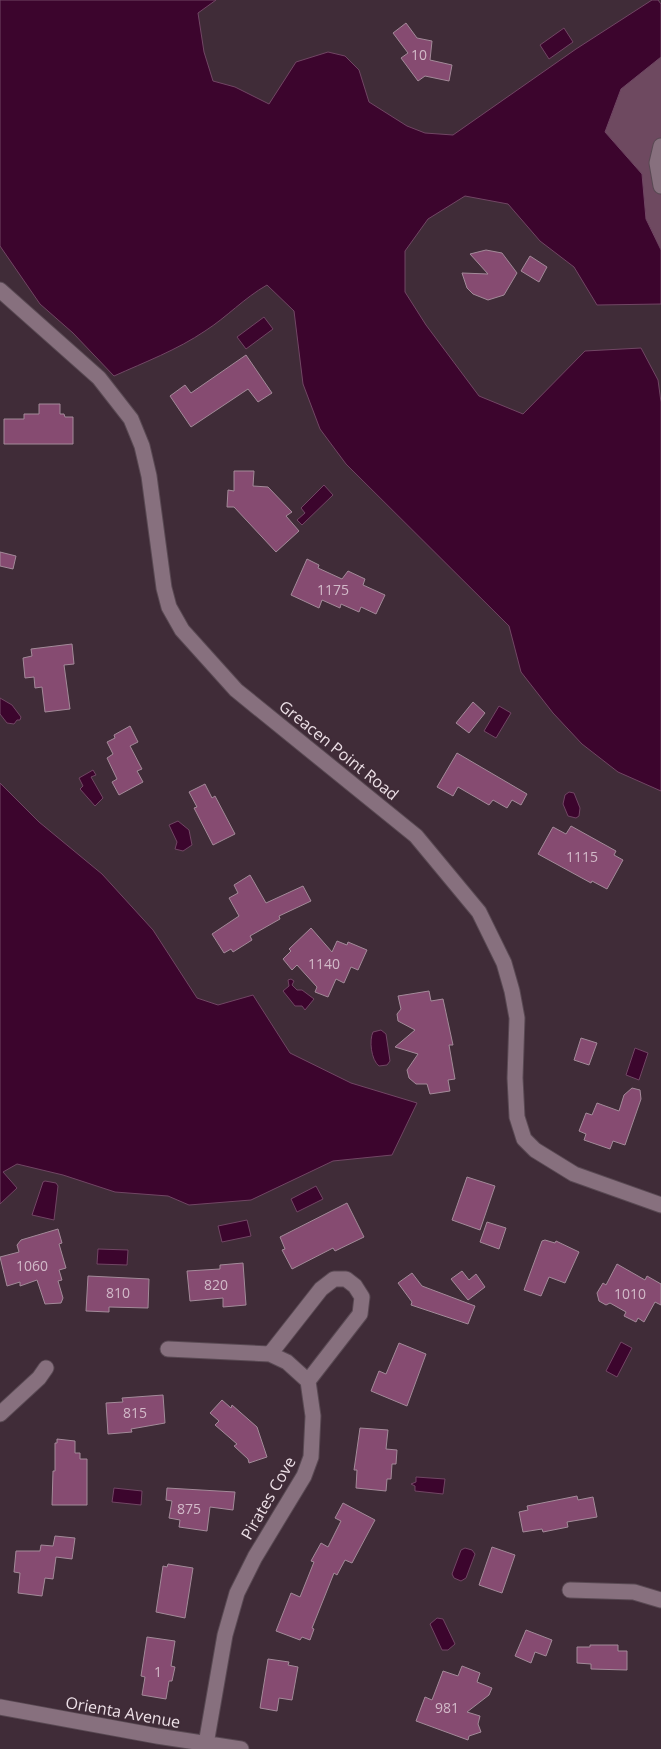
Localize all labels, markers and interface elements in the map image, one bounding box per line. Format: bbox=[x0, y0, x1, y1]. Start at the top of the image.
house number: 10 bbox=[411, 45, 427, 64]
house number: 1175 bbox=[317, 580, 349, 599]
street label: Greacen Point Road bbox=[275, 695, 403, 805]
house number: 1115 bbox=[566, 847, 598, 866]
house number: 1140 bbox=[308, 954, 340, 973]
house number: 1060 bbox=[16, 1256, 48, 1275]
house number: 820 bbox=[204, 1275, 228, 1294]
house number: 810 bbox=[106, 1283, 130, 1302]
house number: 1010 bbox=[614, 1284, 646, 1303]
house number: 815 bbox=[123, 1403, 147, 1422]
street label: Pirates Cove bbox=[235, 1453, 301, 1543]
house number: 875 bbox=[177, 1499, 201, 1518]
house number: 1 bbox=[154, 1662, 162, 1681]
street label: Orienta Avenue bbox=[64, 1691, 182, 1733]
house number: 981 bbox=[435, 1698, 459, 1717]

